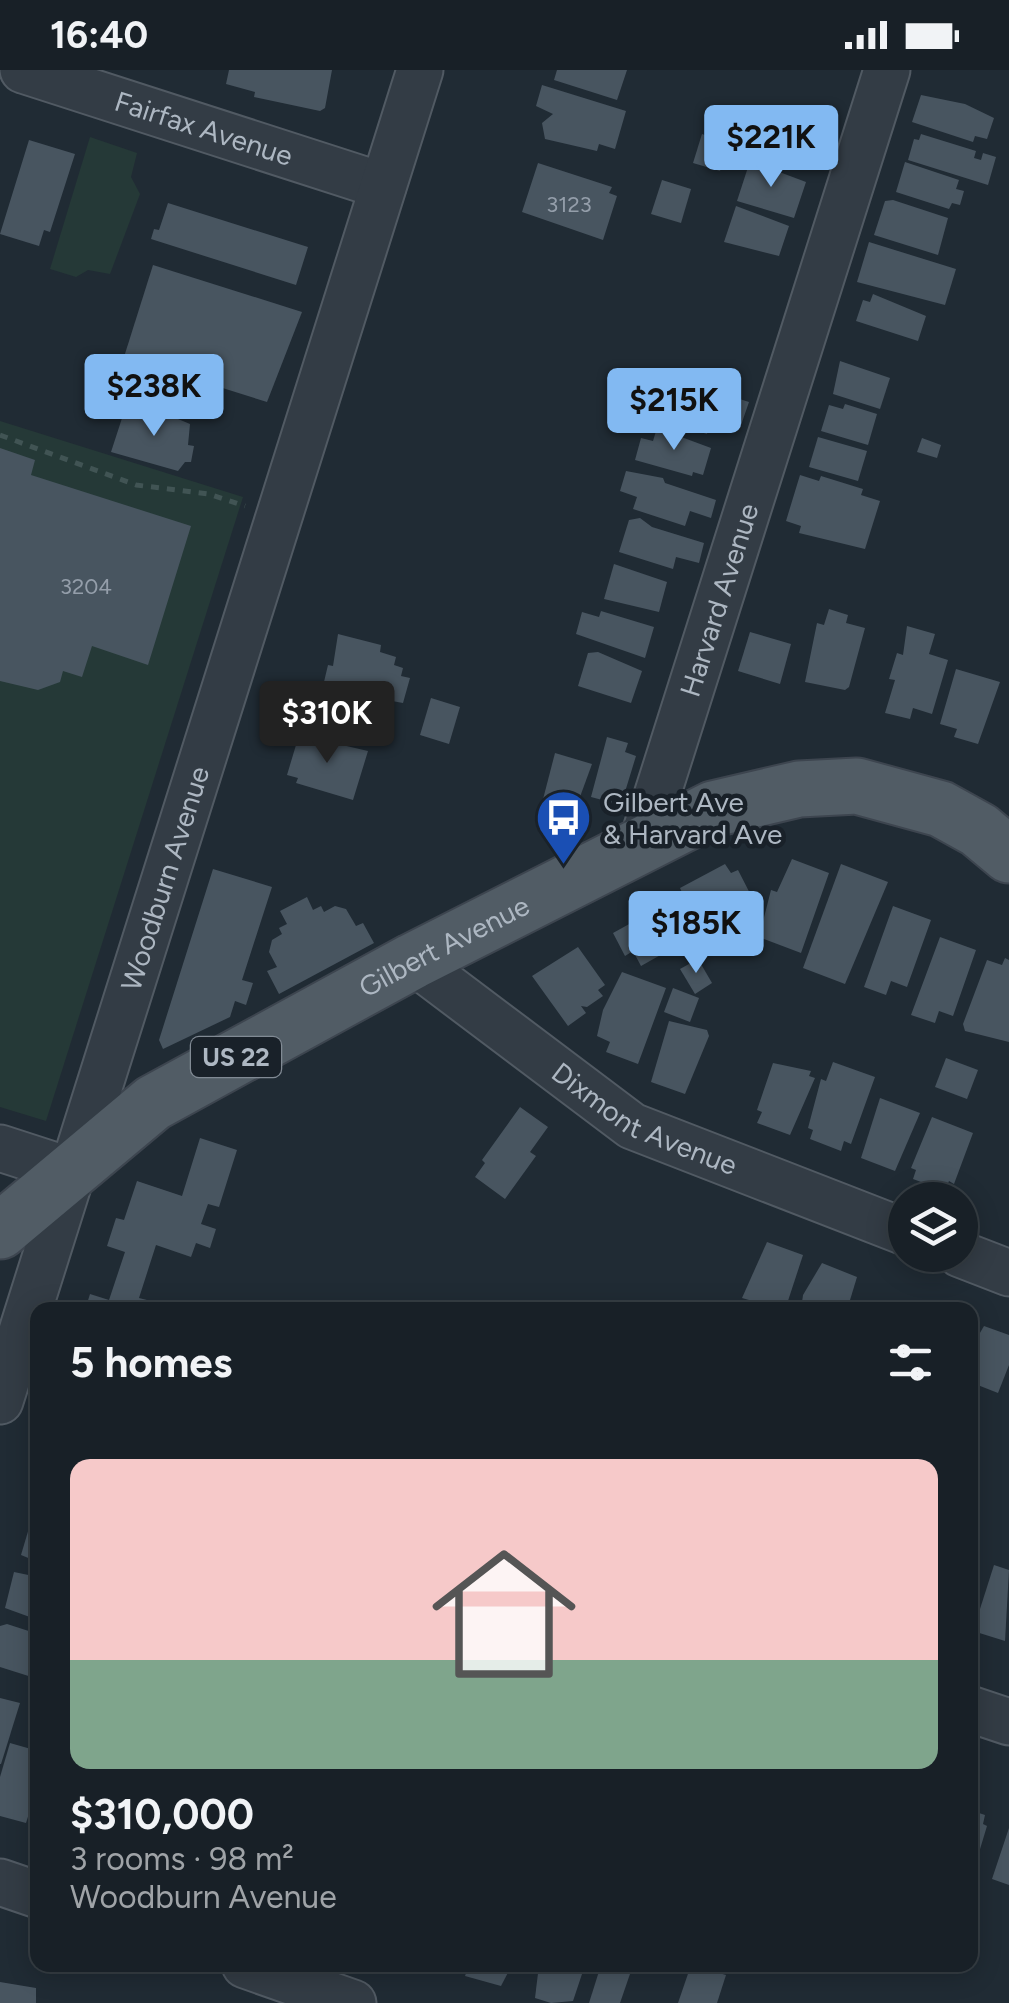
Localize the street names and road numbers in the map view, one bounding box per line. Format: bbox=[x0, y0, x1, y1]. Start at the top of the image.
street label: Fairfax Avenue bbox=[111, 84, 297, 173]
street label: Harvard Avenue bbox=[673, 499, 766, 701]
street label: Woodburn Avenue bbox=[114, 762, 216, 995]
street label: Gilbert Avenue bbox=[353, 888, 535, 1004]
road number: US 22 bbox=[191, 1037, 281, 1077]
street label: Dixmont Avenue bbox=[545, 1055, 742, 1182]

